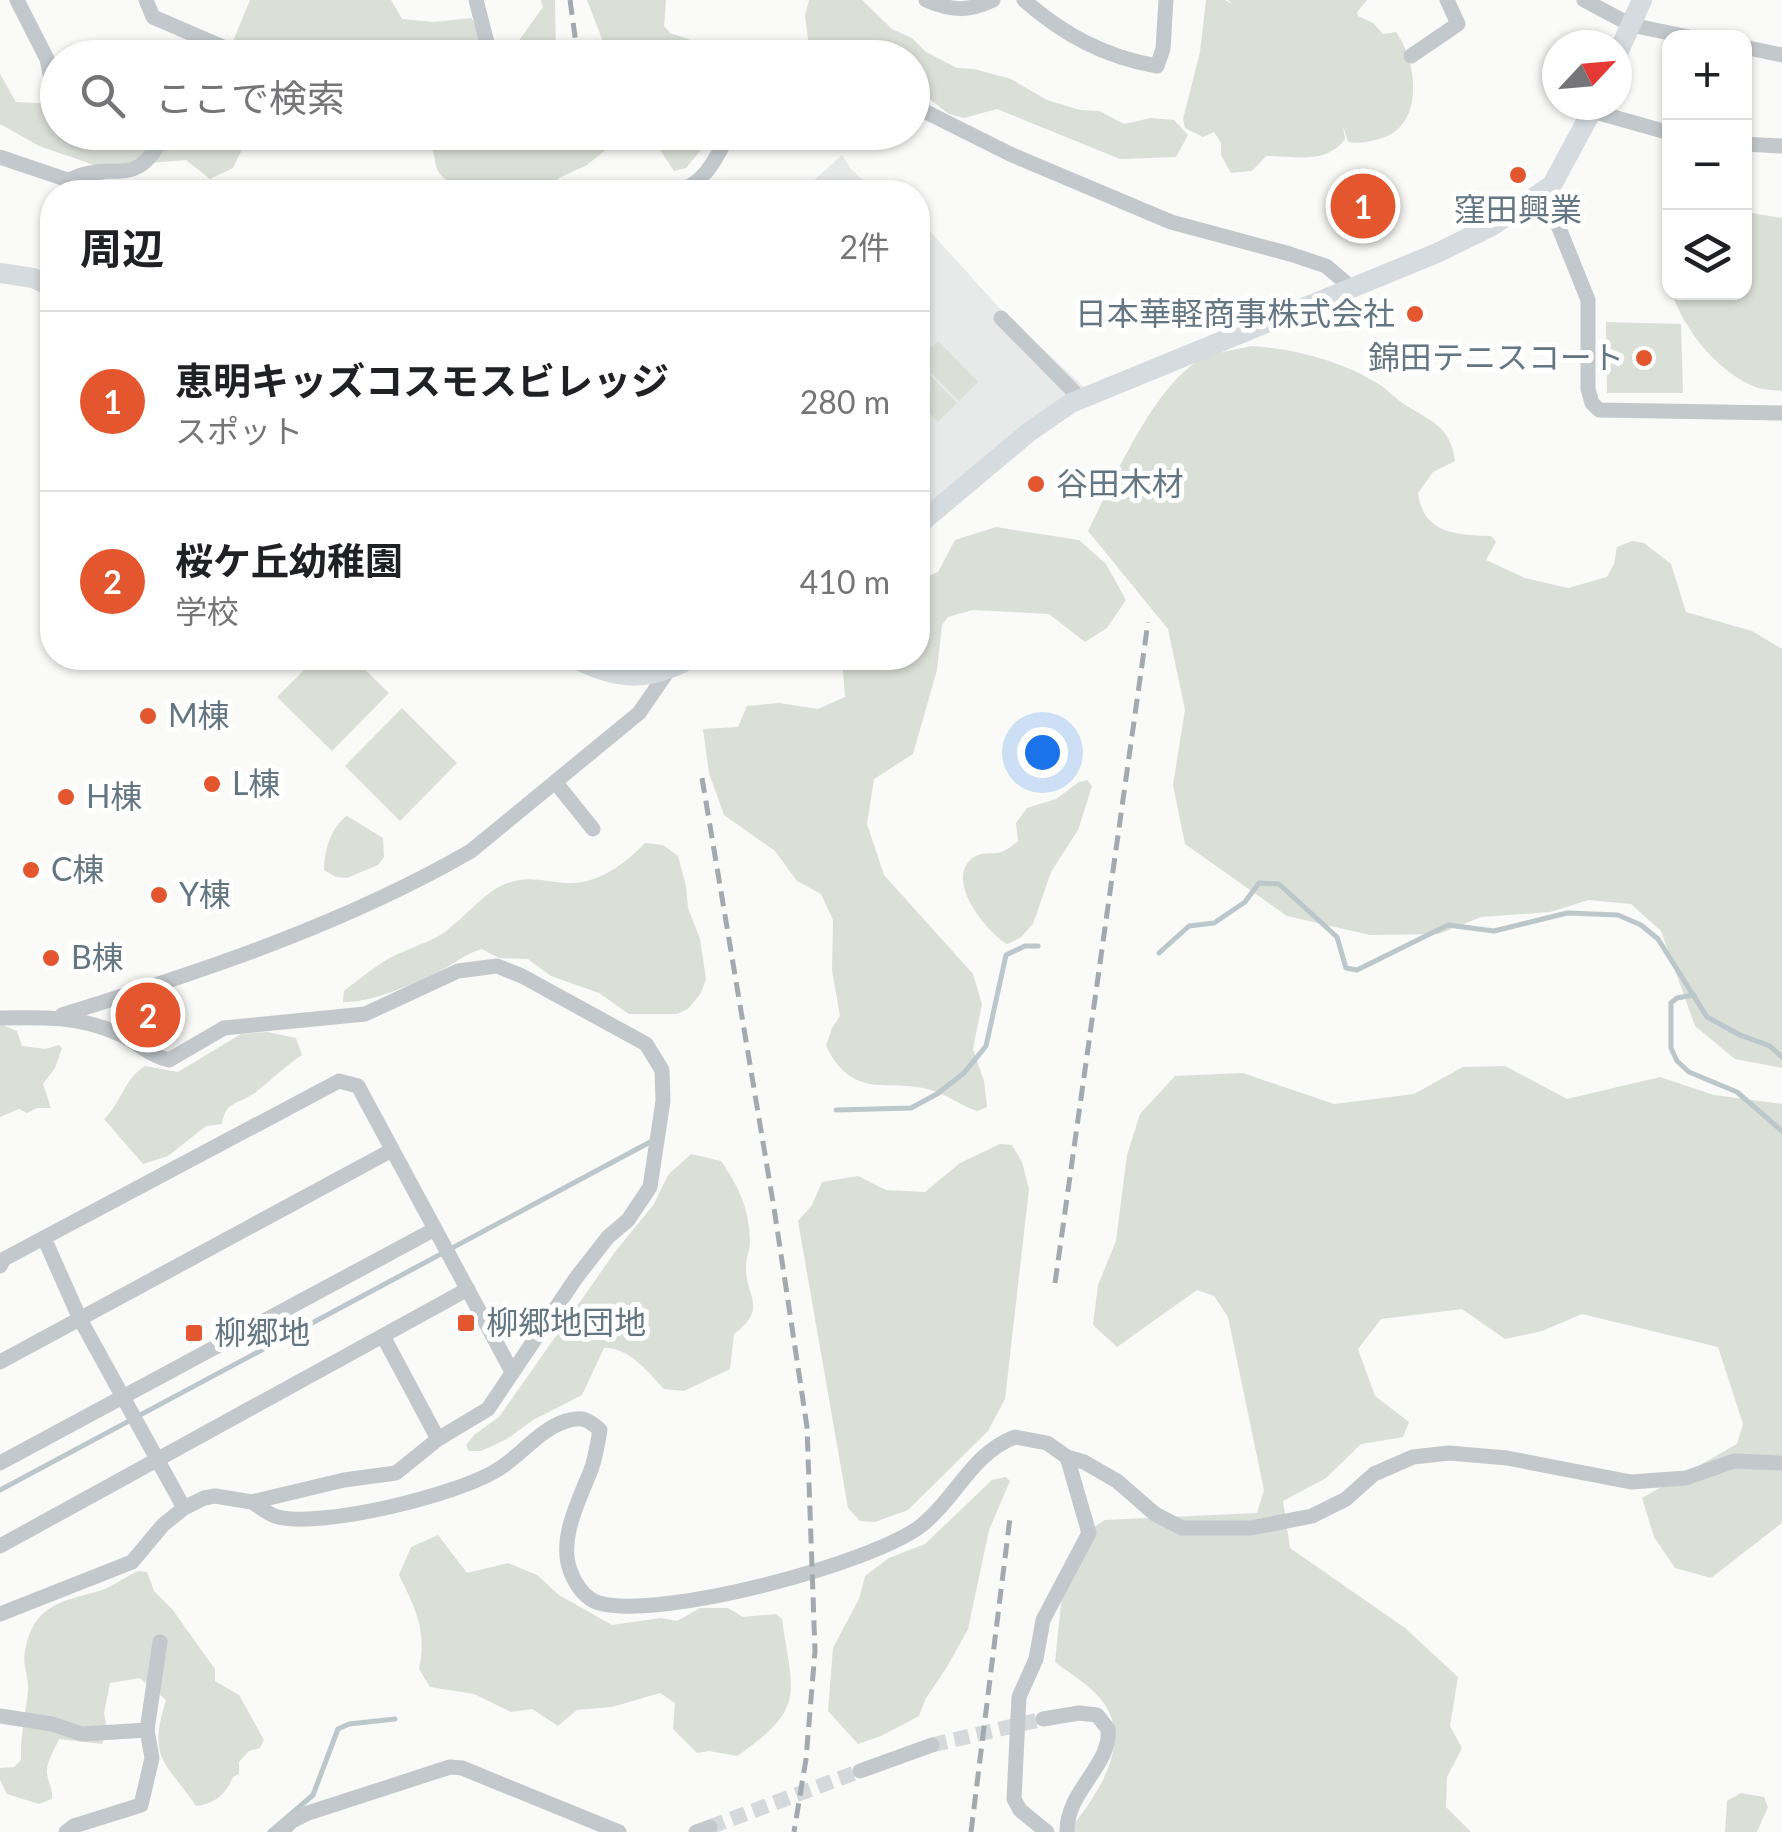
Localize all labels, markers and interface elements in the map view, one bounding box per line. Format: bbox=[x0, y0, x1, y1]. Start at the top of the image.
north arrow bbox=[1542, 30, 1632, 120]
map controls bbox=[1662, 30, 1752, 300]
button: + bbox=[1662, 30, 1752, 120]
search box bbox=[40, 40, 930, 150]
icon: search bbox=[75, 68, 130, 123]
text: ここで検索 bbox=[155, 74, 345, 120]
button: − bbox=[1662, 120, 1752, 210]
marker: 窪田興業 bbox=[1507, 164, 1529, 186]
pin: 1 bbox=[1330, 168, 1396, 244]
place label: 窪田興業 bbox=[1454, 189, 1582, 228]
button: layers bbox=[1662, 210, 1752, 300]
text: 周辺 bbox=[80, 223, 164, 273]
text: 2件 bbox=[839, 227, 890, 266]
place label: 日本華軽商事株式会社 bbox=[1075, 293, 1395, 332]
marker: 日本華軽商事株式会社 bbox=[1404, 303, 1426, 325]
place label: 錦田テニスコート bbox=[1368, 337, 1624, 376]
marker: 錦田テニスコート bbox=[1633, 347, 1655, 369]
text: 恵明キッズコスモスビレッジ bbox=[175, 357, 669, 403]
text: 1 bbox=[103, 382, 122, 421]
text: 280 m bbox=[800, 382, 890, 421]
text: スポット bbox=[175, 411, 303, 450]
place label: 谷田木材 bbox=[1056, 463, 1184, 502]
marker: 谷田木材 bbox=[1025, 473, 1047, 495]
text: 桜ケ丘幼稚園 bbox=[175, 537, 403, 583]
text: 2 bbox=[103, 562, 122, 601]
text: 410 m bbox=[800, 562, 890, 601]
text: 学校 bbox=[175, 591, 239, 630]
place label: M棟 bbox=[168, 695, 230, 734]
marker: M棟 bbox=[137, 705, 159, 727]
your location bbox=[1017, 727, 1068, 778]
place label: L棟 bbox=[232, 763, 280, 802]
marker: L棟 bbox=[201, 773, 223, 795]
place label: H棟 bbox=[86, 776, 142, 815]
marker: H棟 bbox=[55, 786, 77, 808]
place label: C棟 bbox=[51, 849, 104, 888]
marker: C棟 bbox=[20, 859, 42, 881]
place label: Y棟 bbox=[179, 874, 231, 913]
marker: Y棟 bbox=[148, 884, 170, 906]
place label: B棟 bbox=[71, 937, 124, 976]
marker: B棟 bbox=[40, 947, 62, 969]
pin: 2 bbox=[116, 978, 180, 1052]
place label: 柳郷地団地 bbox=[486, 1302, 646, 1341]
place label: 柳郷地 bbox=[214, 1312, 310, 1351]
marker: 柳郷地団地 bbox=[455, 1312, 477, 1334]
marker: 柳郷地 bbox=[183, 1322, 205, 1344]

